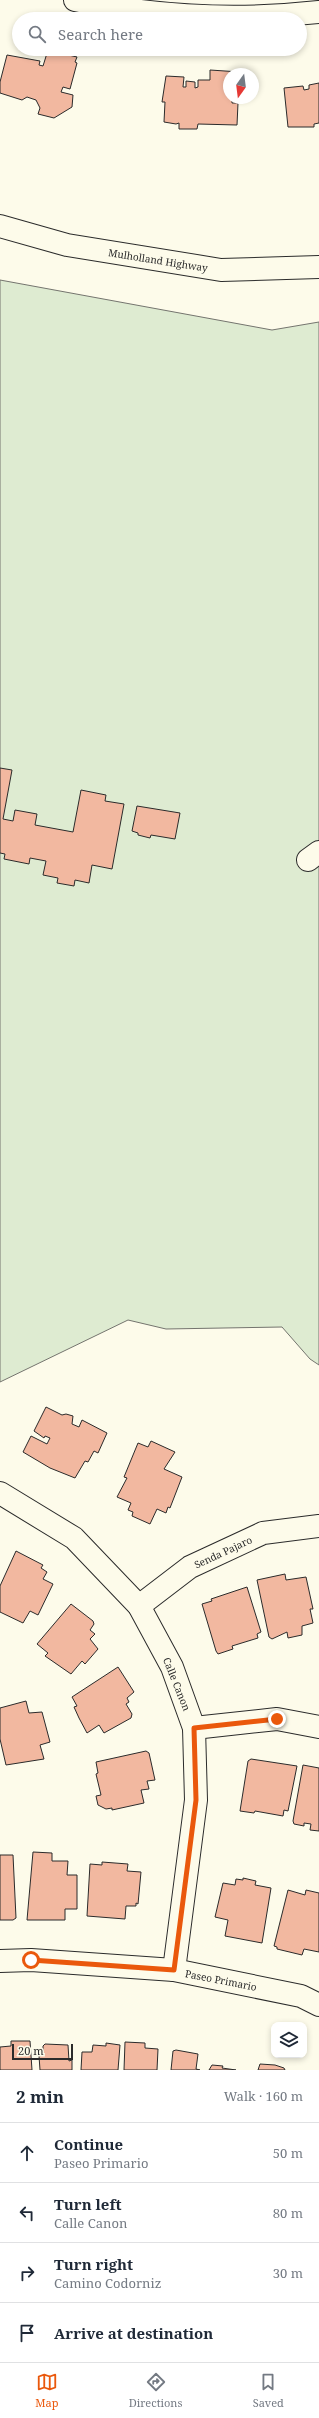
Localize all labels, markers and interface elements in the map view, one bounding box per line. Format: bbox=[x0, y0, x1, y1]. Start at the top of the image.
search box bbox=[12, 12, 307, 56]
icon: search bbox=[26, 23, 48, 45]
text: Search here bbox=[58, 24, 143, 44]
north arrow bbox=[223, 68, 259, 104]
street label: Mulholland Highway bbox=[107, 245, 209, 275]
street label: Senda Pajaro bbox=[192, 1532, 254, 1572]
street label: Calle Canon bbox=[160, 1655, 194, 1713]
route end bbox=[268, 1710, 286, 1728]
route start bbox=[22, 1951, 40, 1969]
street label: Paseo Primario bbox=[184, 1966, 258, 1994]
map controls bbox=[271, 2022, 307, 2058]
button: layers bbox=[271, 2022, 307, 2058]
scale bar bbox=[12, 2042, 73, 2061]
text: 20 m bbox=[18, 2043, 44, 2058]
text: 2 min bbox=[16, 2085, 64, 2108]
text: Walk · 160 m bbox=[224, 2087, 303, 2105]
text: Continue bbox=[54, 2134, 123, 2154]
icon: ahead bbox=[16, 2142, 38, 2164]
text: 50 m bbox=[273, 2144, 303, 2162]
text: Paseo Primario bbox=[54, 2154, 148, 2172]
text: Turn left bbox=[54, 2194, 122, 2214]
icon: left bbox=[16, 2202, 38, 2224]
text: 80 m bbox=[273, 2204, 303, 2222]
text: Calle Canon bbox=[54, 2214, 127, 2232]
text: Turn right bbox=[54, 2254, 133, 2274]
icon: right bbox=[16, 2262, 38, 2284]
text: 30 m bbox=[273, 2264, 303, 2282]
text: Camino Codorniz bbox=[54, 2274, 161, 2292]
icon: arrive bbox=[16, 2322, 38, 2344]
text: Arrive at destination bbox=[54, 2323, 213, 2343]
tab: Map bbox=[35, 2371, 58, 2410]
tab: Directions bbox=[129, 2371, 182, 2410]
tab: Saved bbox=[253, 2371, 284, 2410]

